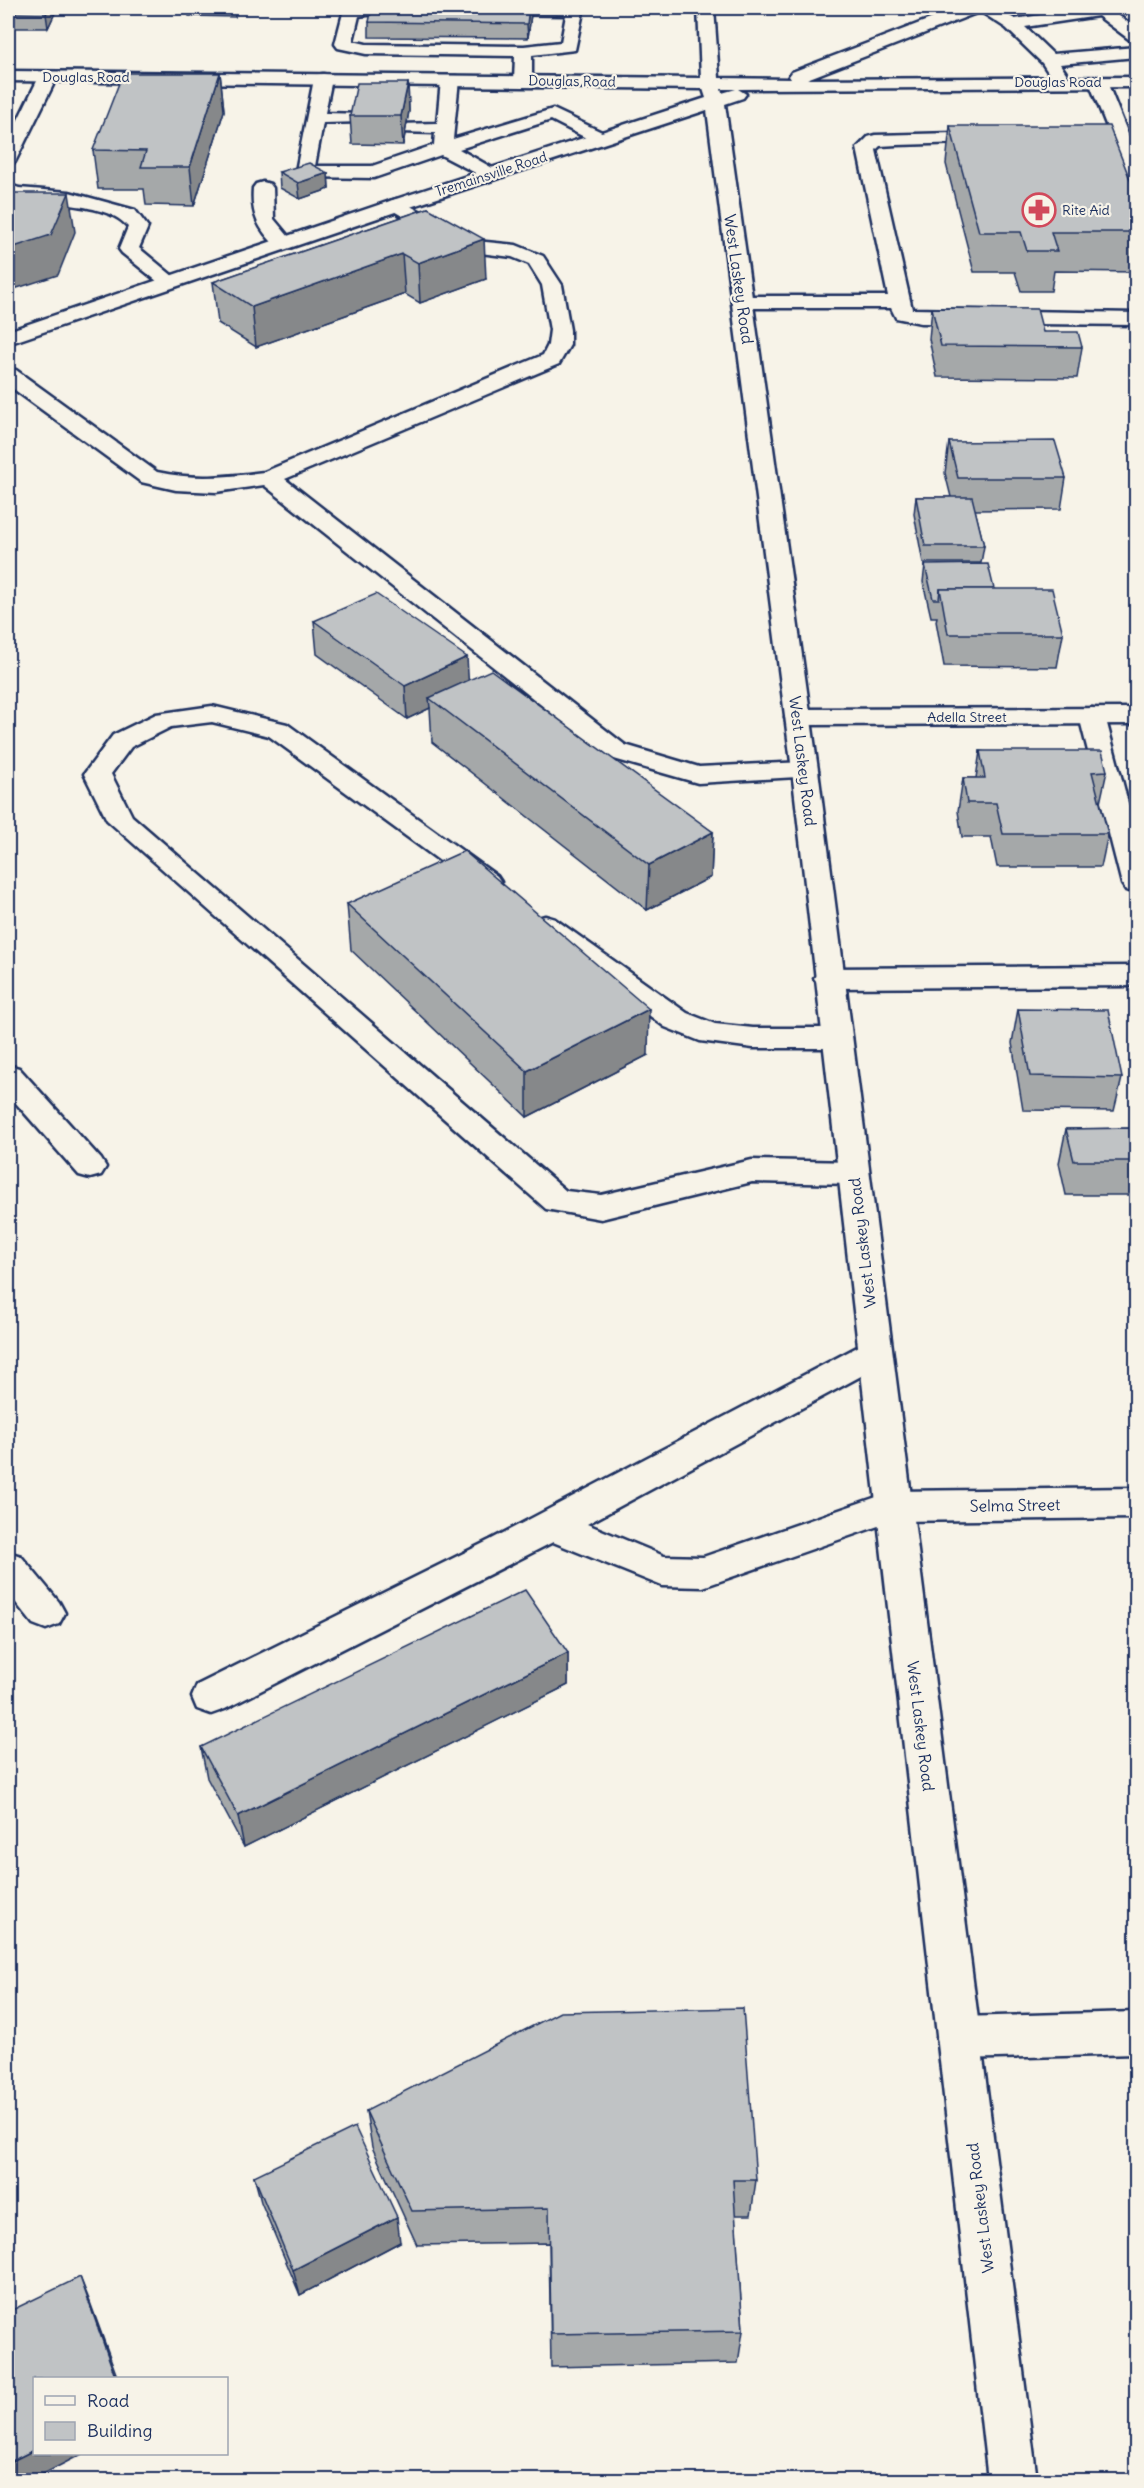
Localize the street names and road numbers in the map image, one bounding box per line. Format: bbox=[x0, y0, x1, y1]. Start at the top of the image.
street label: Douglas Road bbox=[42, 68, 130, 86]
street label: Douglas Road bbox=[528, 71, 616, 91]
street label: Douglas Road bbox=[1014, 73, 1102, 91]
street label: Tremainsville Road bbox=[433, 147, 549, 201]
street label: West Laskey Road bbox=[720, 213, 758, 345]
street label: West Laskey Road bbox=[785, 695, 821, 827]
street label: Adella Street bbox=[927, 708, 1007, 726]
street label: West Laskey Road bbox=[844, 1177, 880, 1309]
street label: Selma Street bbox=[969, 1494, 1061, 1516]
street label: West Laskey Road bbox=[903, 1660, 939, 1792]
street label: West Laskey Road bbox=[962, 2142, 998, 2274]

